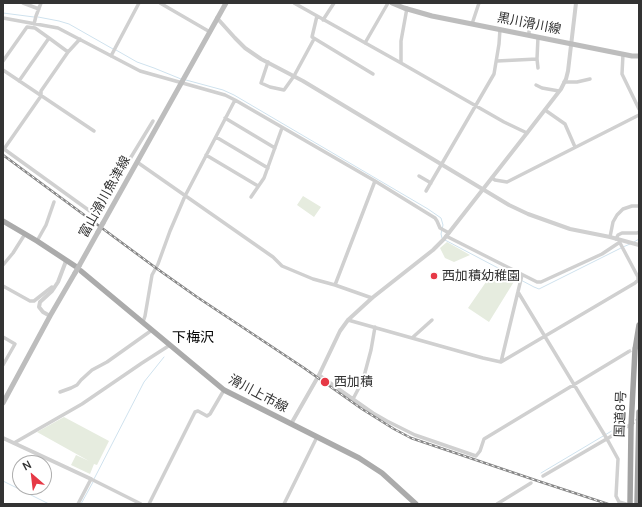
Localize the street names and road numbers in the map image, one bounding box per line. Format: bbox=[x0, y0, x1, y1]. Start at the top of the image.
street label: 黒川滑川線 bbox=[496, 10, 562, 38]
street label: 富山滑川魚津線 bbox=[76, 153, 134, 241]
street label: 滑川上市線 bbox=[226, 372, 290, 416]
street label: 国道8号 bbox=[612, 390, 630, 438]

